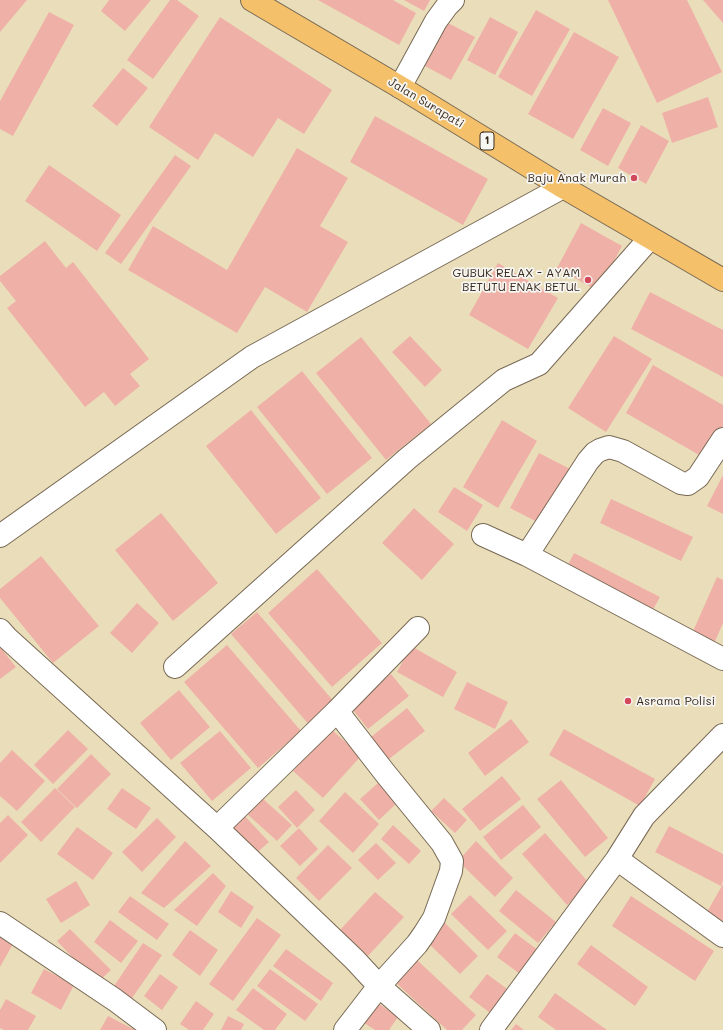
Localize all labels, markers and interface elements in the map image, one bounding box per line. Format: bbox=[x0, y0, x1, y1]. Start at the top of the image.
street label: Jalan Surapati bbox=[386, 75, 466, 131]
road number: 1 bbox=[480, 132, 494, 150]
place label: Baju Anak Murah bbox=[528, 171, 626, 185]
marker: Baju Anak Murah bbox=[629, 173, 639, 183]
place label: GUBUK RELAX - AYAM BETUTU ENAK BETUL bbox=[453, 266, 580, 294]
marker: GUBUK RELAX - AYAM BETUTU ENAK BETUL bbox=[583, 275, 593, 285]
place label: Asrama Polisi bbox=[636, 694, 715, 708]
marker: Asrama Polisi bbox=[623, 696, 633, 706]

